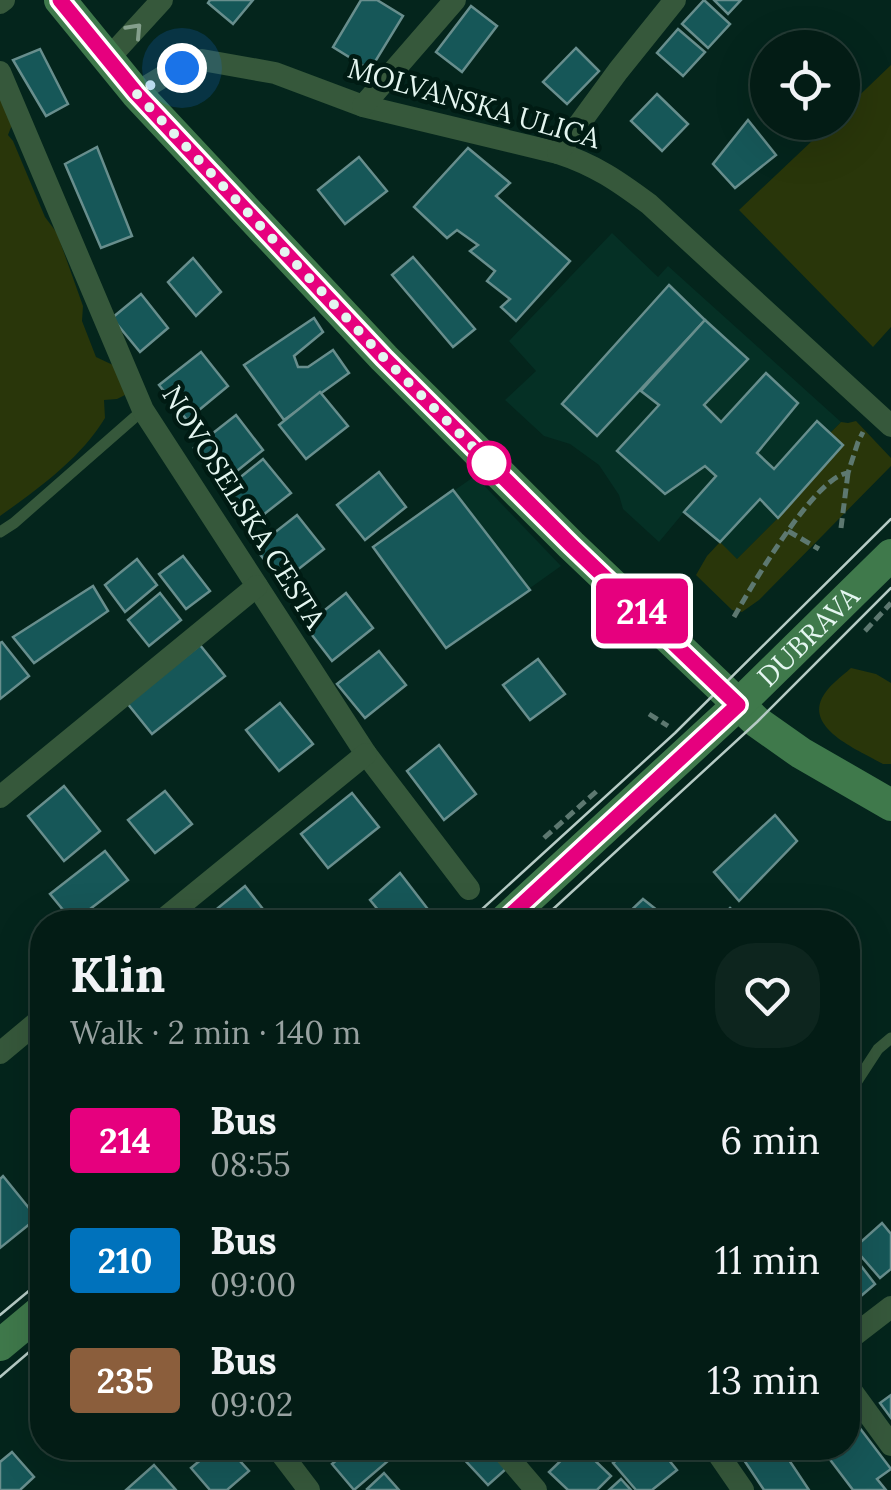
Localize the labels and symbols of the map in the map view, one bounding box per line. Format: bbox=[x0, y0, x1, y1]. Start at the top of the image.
one-way arrow bbox=[123, 23, 141, 41]
your location bbox=[157, 43, 207, 93]
street label: MOLVANSKA ULICA bbox=[344, 50, 605, 156]
street label: NOVOSELSKA CESTA bbox=[154, 379, 334, 636]
unlabelled marker bbox=[468, 442, 510, 484]
line badge: 214 bbox=[584, 578, 700, 644]
street label: DUBRAVA bbox=[749, 578, 867, 694]

